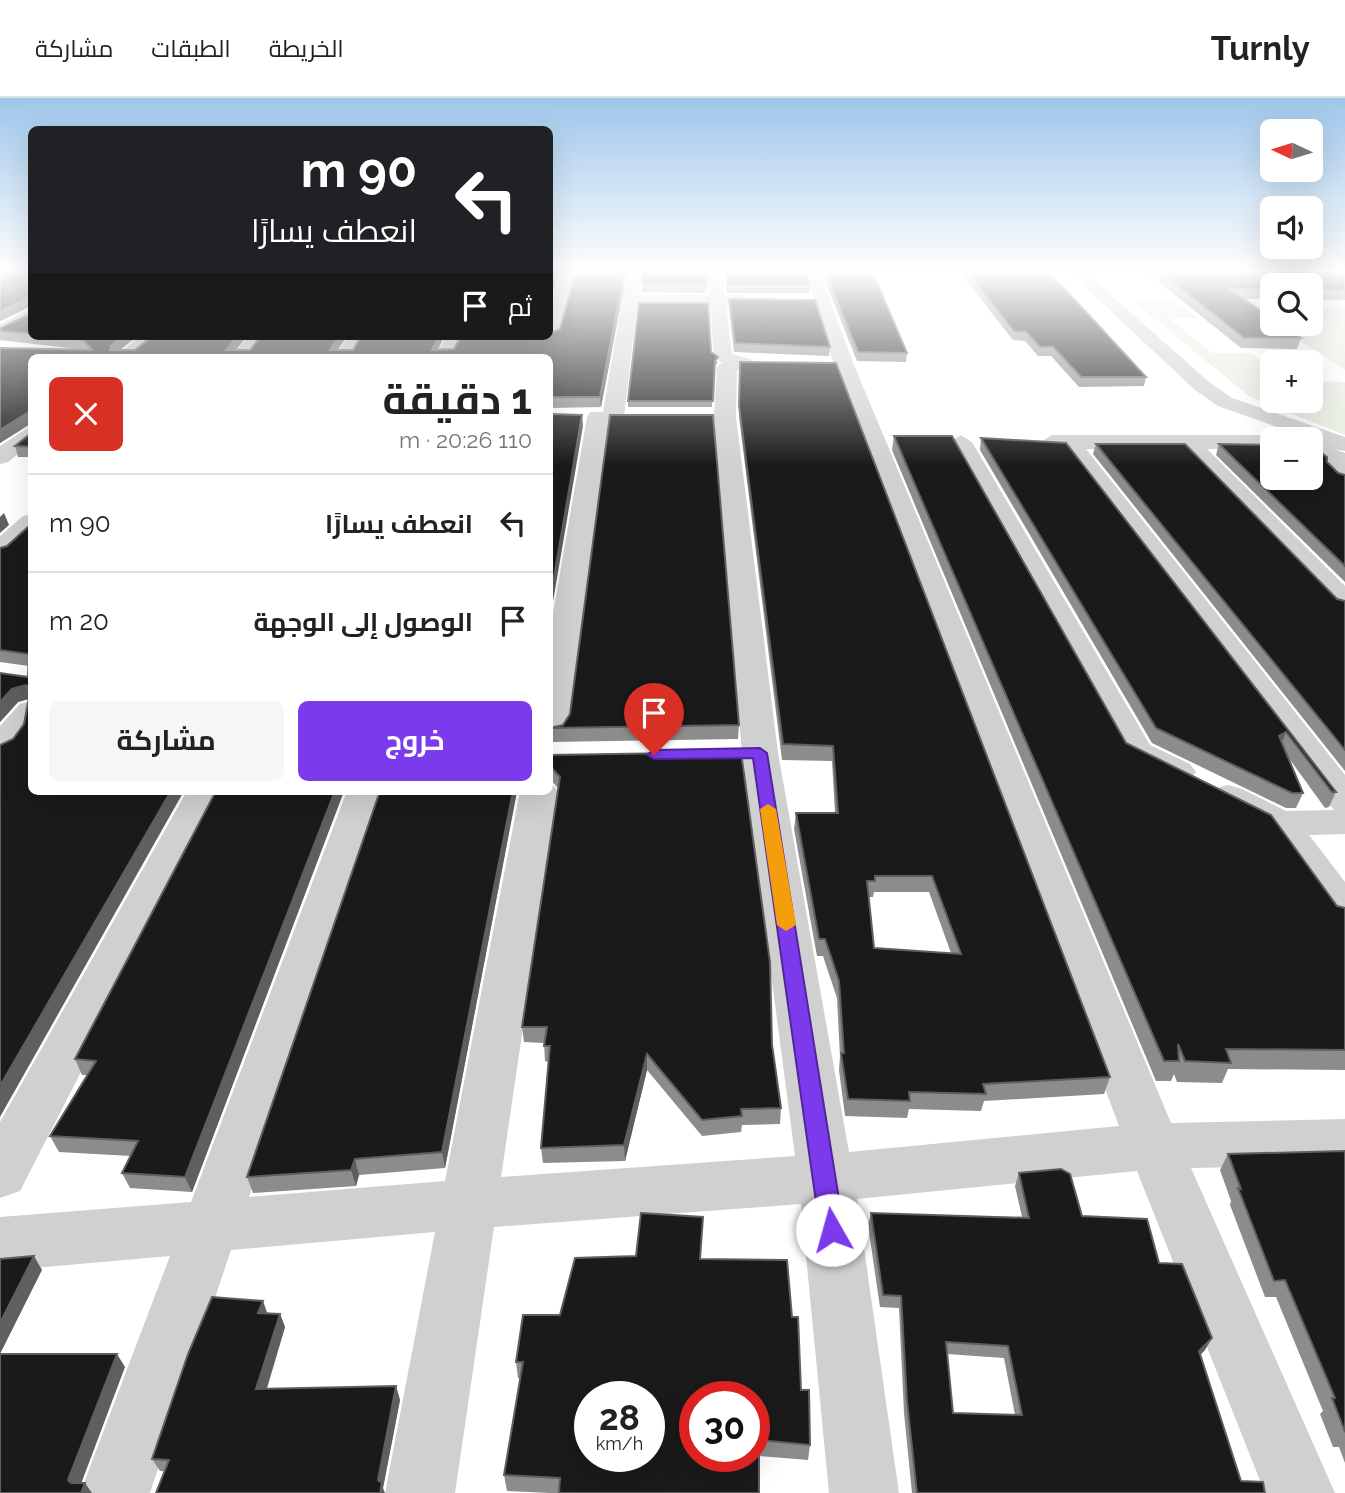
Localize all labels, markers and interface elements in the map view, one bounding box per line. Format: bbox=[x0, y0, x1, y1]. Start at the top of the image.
text: Turnly bbox=[1211, 29, 1310, 68]
text: مشاركة bbox=[35, 34, 113, 63]
text: الطبقات bbox=[151, 34, 231, 63]
text: الخريطة bbox=[269, 34, 344, 63]
north arrow bbox=[1260, 119, 1323, 182]
map controls bbox=[1260, 119, 1323, 490]
text: 90 m bbox=[301, 141, 417, 198]
icon: left bbox=[441, 154, 532, 245]
button: sound bbox=[1260, 196, 1323, 259]
text: انعطف يسارًا bbox=[251, 212, 417, 249]
button: search bbox=[1260, 273, 1323, 336]
icon: arrive bbox=[456, 287, 494, 325]
text: ثم bbox=[508, 292, 532, 322]
button: + bbox=[1260, 350, 1323, 413]
text: 1 دقيقة bbox=[382, 375, 532, 424]
button: close bbox=[49, 377, 123, 451]
text: 110 m · 20:26 bbox=[399, 426, 532, 453]
button: − bbox=[1260, 427, 1323, 490]
icon: left bbox=[494, 504, 532, 542]
text: 90 m bbox=[49, 508, 111, 538]
text: انعطف يسارًا bbox=[325, 509, 473, 539]
icon: arrive bbox=[494, 602, 532, 640]
text: 20 m bbox=[49, 606, 109, 636]
text: الوصول إلى الوجهة bbox=[253, 607, 473, 637]
pin bbox=[624, 683, 684, 755]
icon: arrive bbox=[635, 694, 673, 732]
button: مشاركة bbox=[49, 701, 284, 781]
button: خروج bbox=[298, 701, 532, 781]
position arrow bbox=[795, 1193, 869, 1267]
speed limit sign: 30 bbox=[679, 1381, 770, 1472]
text: 28 bbox=[599, 1397, 640, 1438]
text: km/h bbox=[596, 1433, 643, 1454]

